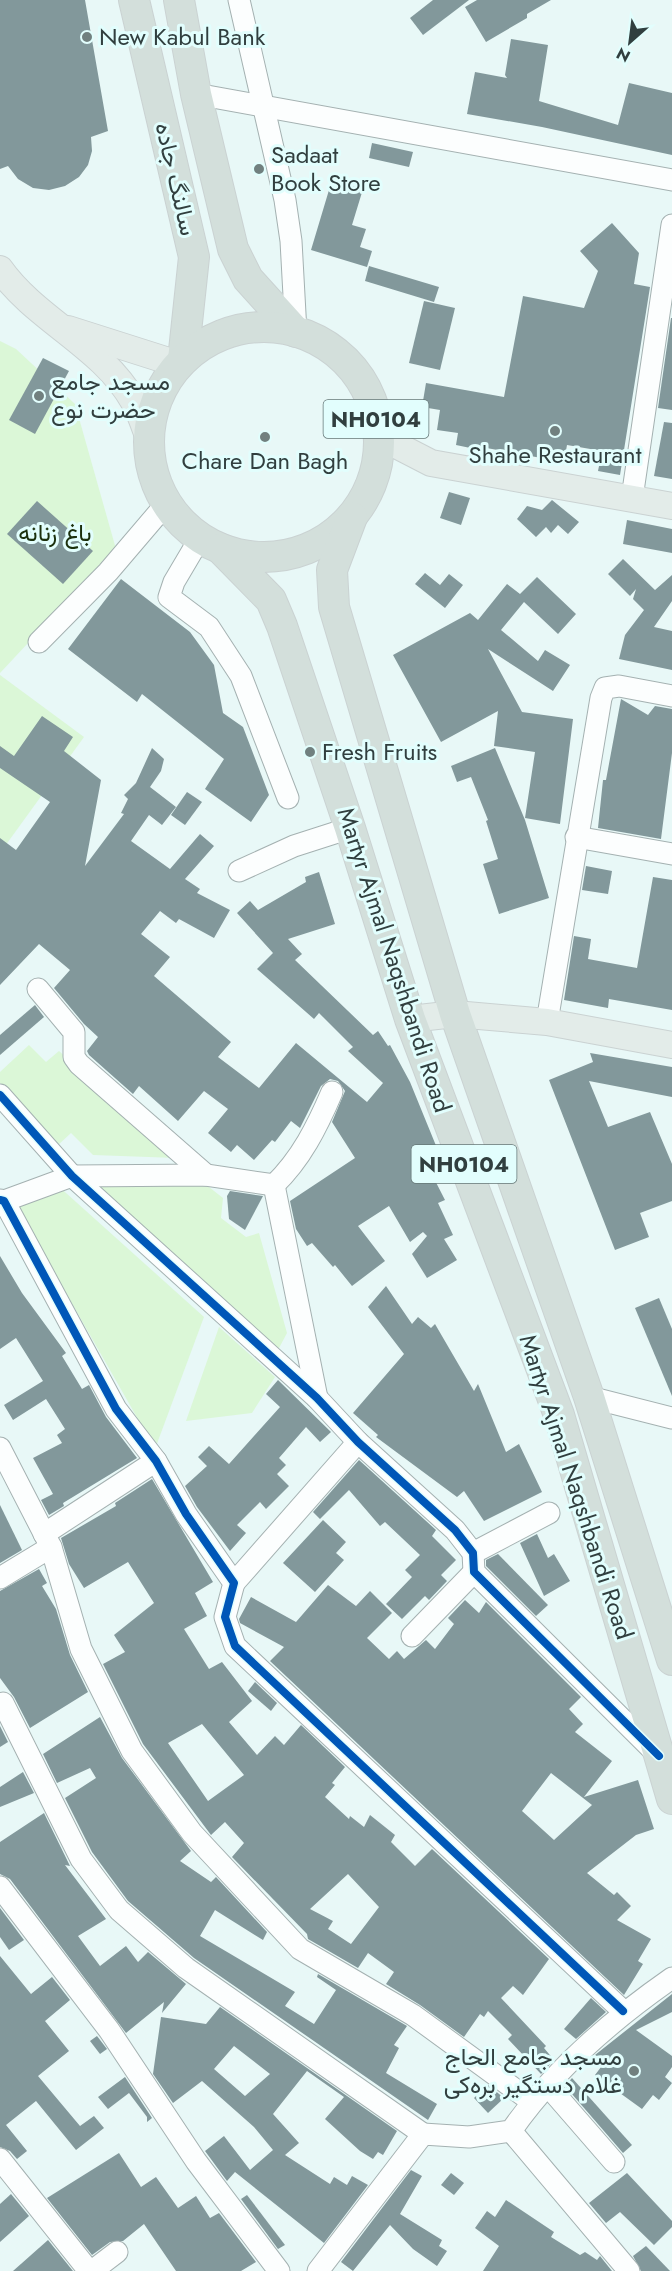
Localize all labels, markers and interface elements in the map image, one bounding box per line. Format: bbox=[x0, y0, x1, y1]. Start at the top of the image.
north arrow bbox=[600, 12, 660, 72]
place label: New Kabul Bank bbox=[99, 19, 266, 54]
marker: New Kabul Bank bbox=[80, 30, 94, 44]
text: N bbox=[612, 42, 634, 68]
street label: سالنگ جاده bbox=[146, 119, 206, 239]
place label: Sadaat Book Store bbox=[271, 137, 381, 200]
marker: Sadaat Book Store bbox=[252, 162, 266, 176]
place label: مسجد جامع حضرت نوع bbox=[51, 364, 170, 427]
marker: مسجد جامع حضرت نوع bbox=[32, 389, 46, 403]
road number: NH0104 bbox=[324, 400, 428, 438]
marker: Shahe Restaurant bbox=[548, 424, 562, 438]
marker: Chare Dan Bagh bbox=[258, 430, 272, 444]
place label: Shahe Restaurant bbox=[469, 437, 642, 472]
place label: Chare Dan Bagh bbox=[182, 443, 348, 478]
park label: باغ زنانه bbox=[18, 515, 92, 550]
place label: Fresh Fruits bbox=[322, 734, 437, 769]
marker: Fresh Fruits bbox=[303, 745, 317, 759]
street label: Martyr Ajmal Naqshbandi Road bbox=[329, 803, 460, 1117]
road number: NH0104 bbox=[412, 1145, 516, 1183]
street label: Martyr Ajmal Naqshbandi Road bbox=[511, 1330, 642, 1644]
place label: مسجد جامع الحاج غلام دستگیر بره‌کی bbox=[444, 2039, 622, 2102]
marker: مسجد جامع الحاج غلام دستگیر بره‌کی bbox=[627, 2064, 641, 2078]

